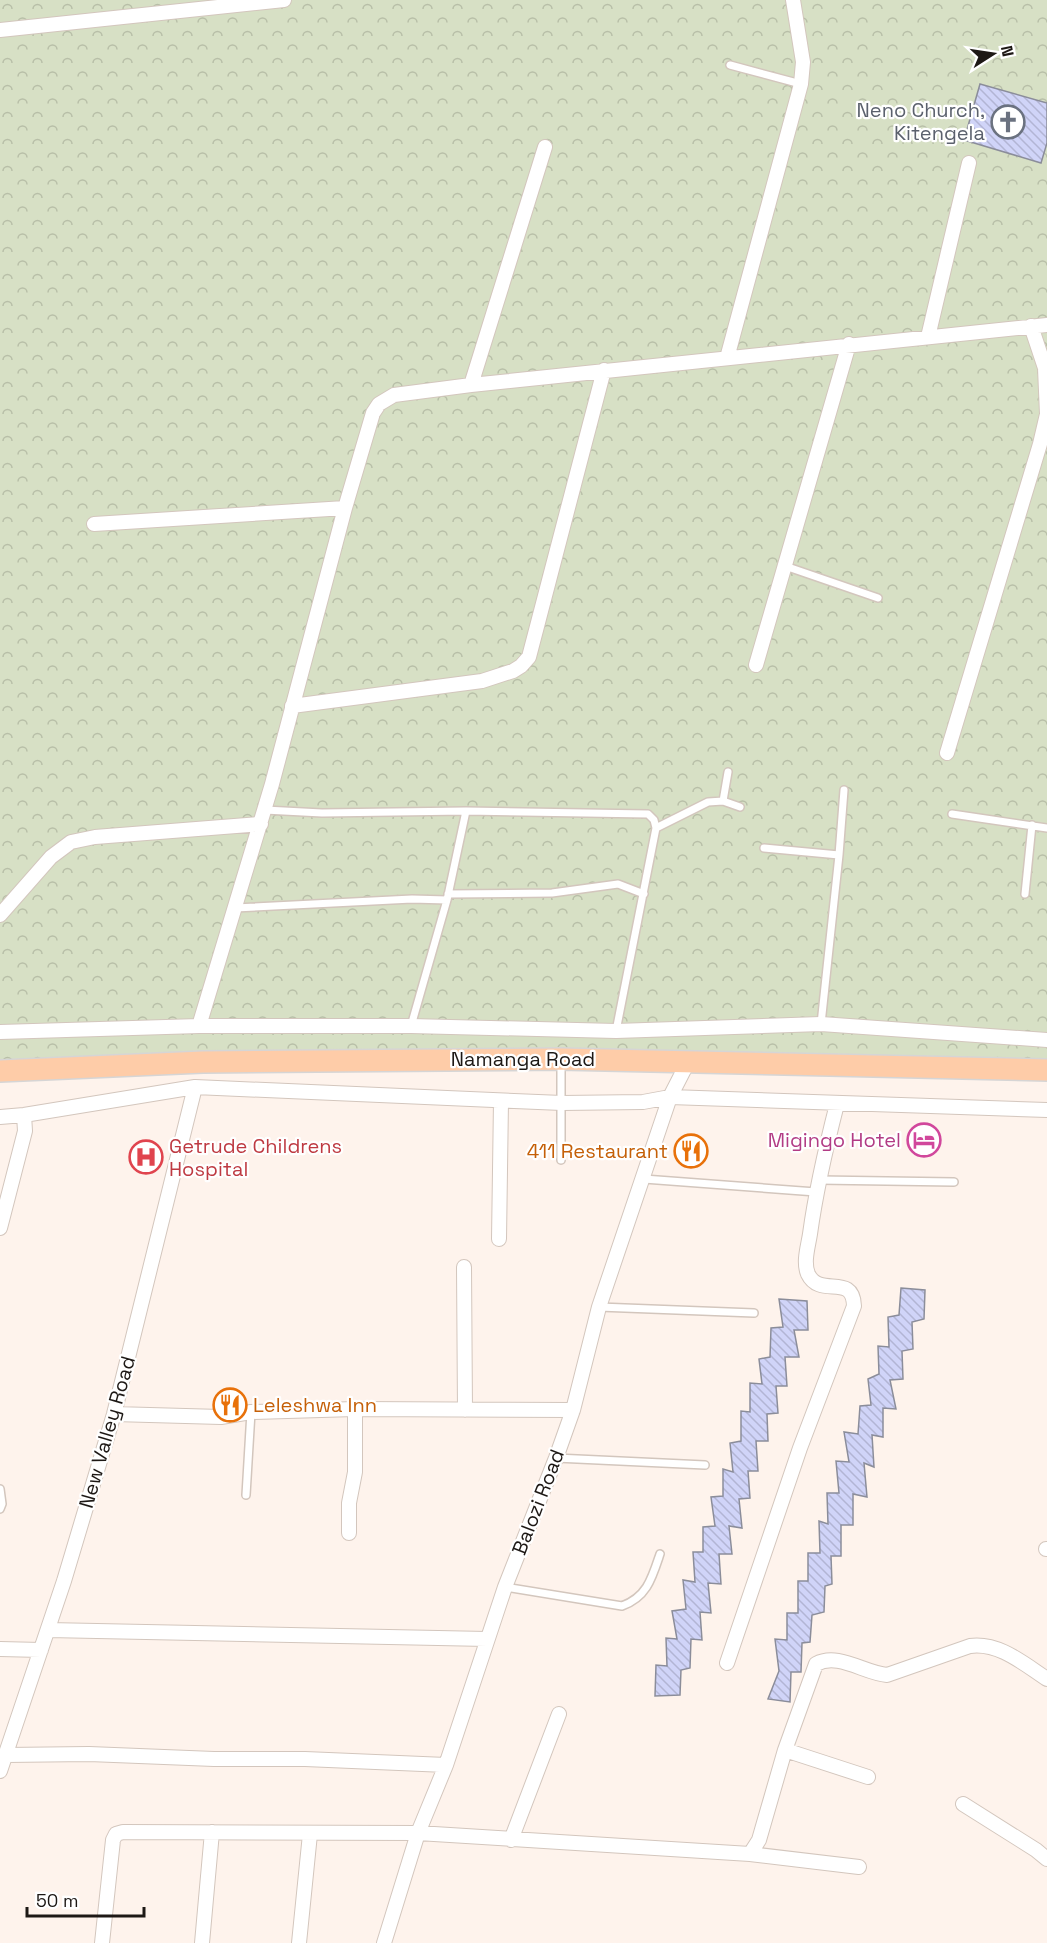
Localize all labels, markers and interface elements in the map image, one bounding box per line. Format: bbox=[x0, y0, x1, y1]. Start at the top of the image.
north arrow bbox=[963, 24, 1023, 84]
text: N bbox=[996, 44, 1019, 58]
place label: Neno Church, Kitengela bbox=[857, 97, 985, 146]
church icon: Neno Church, Kitengela bbox=[990, 104, 1026, 140]
street label: Namanga Road bbox=[451, 1046, 595, 1072]
hotel icon: Migingo Hotel bbox=[906, 1122, 942, 1158]
place label: Migingo Hotel bbox=[768, 1127, 901, 1153]
place label: Getrude Childrens Hospital bbox=[169, 1133, 342, 1182]
restaurant icon: 411 Restaurant bbox=[673, 1133, 709, 1169]
place label: 411 Restaurant bbox=[527, 1138, 668, 1164]
hospital icon: Getrude Childrens Hospital bbox=[128, 1139, 164, 1175]
street label: New Valley Road bbox=[73, 1353, 141, 1511]
restaurant icon: Leleshwa Inn bbox=[212, 1387, 248, 1423]
place label: Leleshwa Inn bbox=[253, 1392, 377, 1418]
street label: Balozi Road bbox=[506, 1445, 570, 1559]
scale bar bbox=[27, 1880, 144, 1918]
text: 50 m bbox=[36, 1889, 78, 1912]

